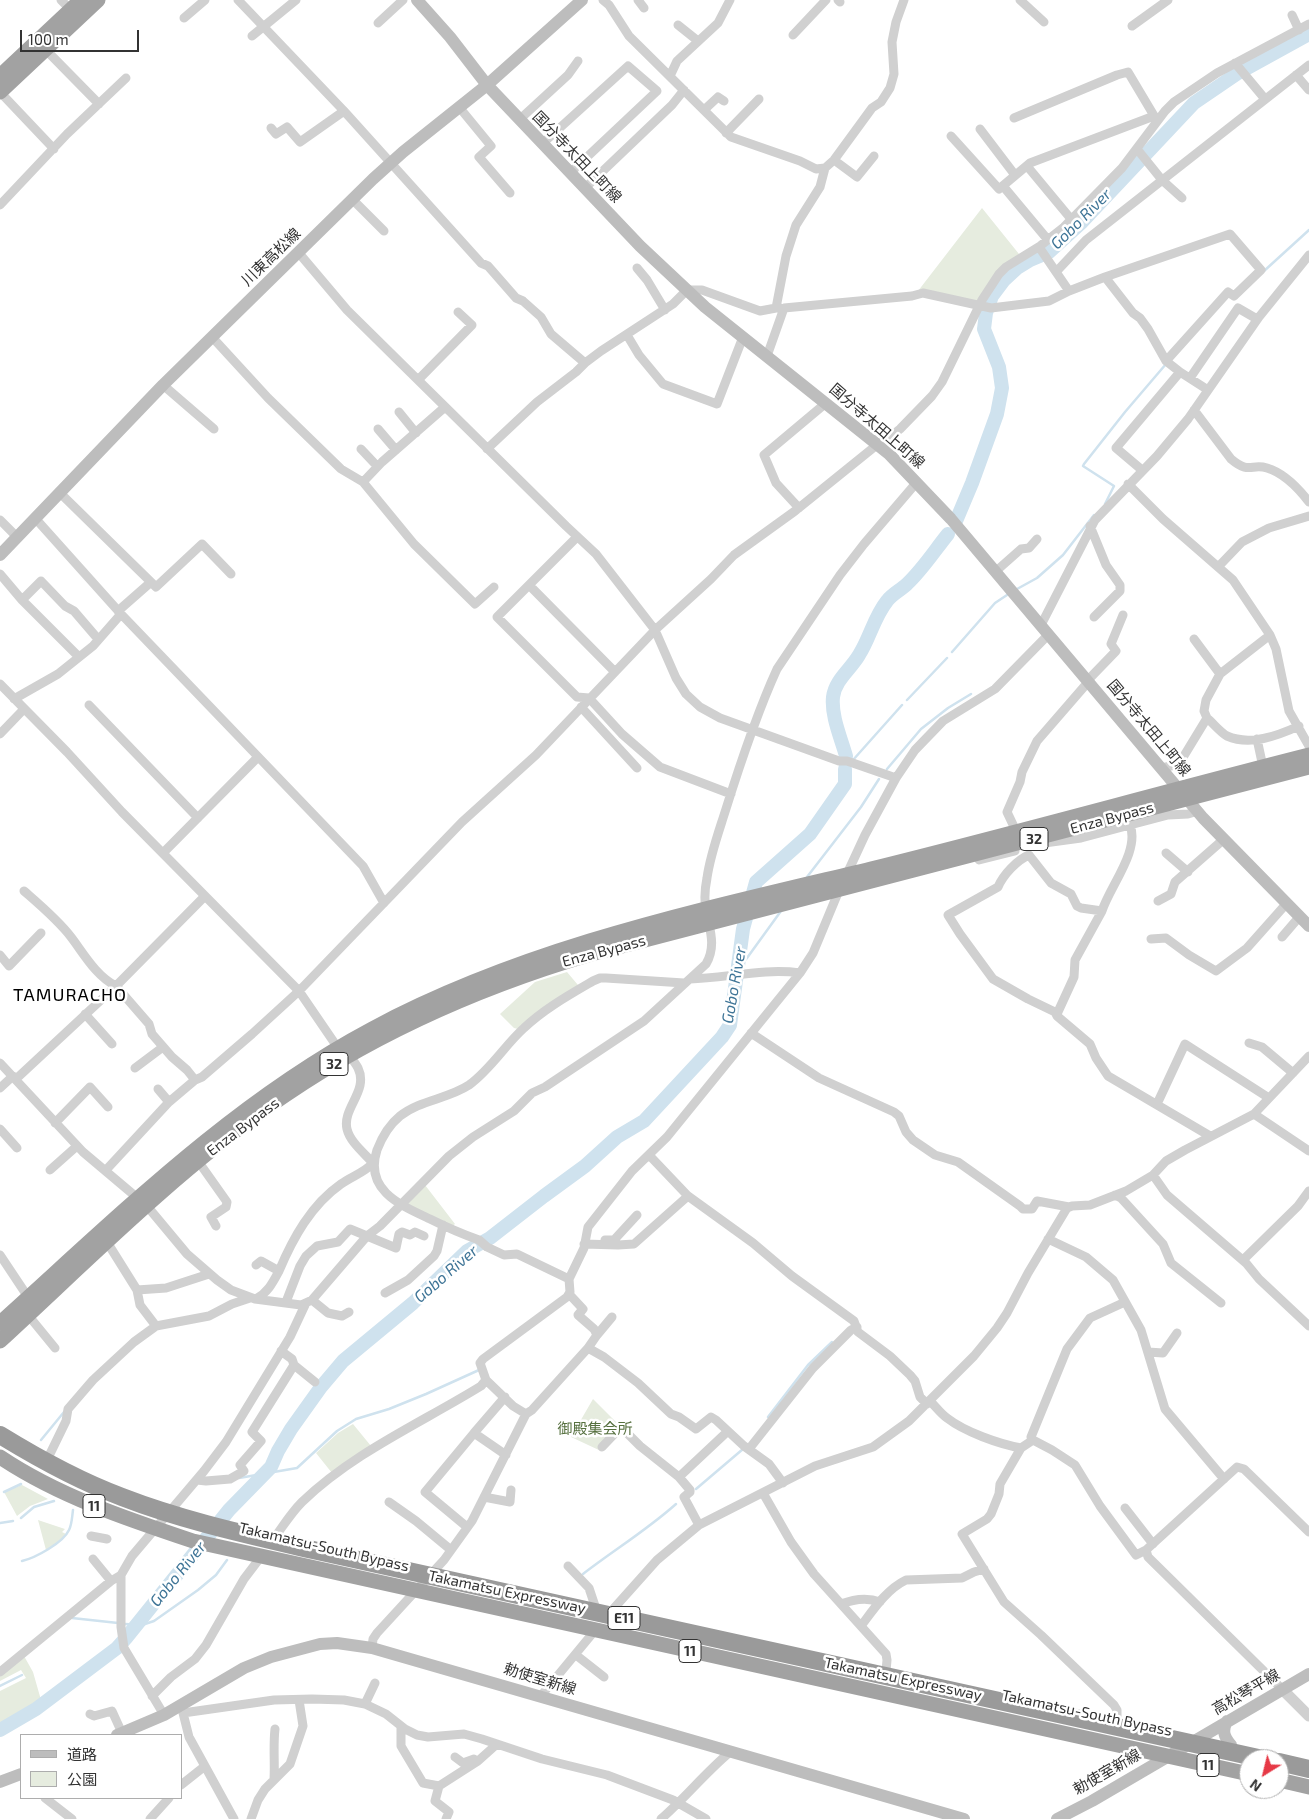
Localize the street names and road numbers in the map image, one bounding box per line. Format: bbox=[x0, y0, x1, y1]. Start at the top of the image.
street label: 国分寺太田上町線 bbox=[529, 108, 625, 206]
street label: 川東高松線 bbox=[238, 224, 304, 290]
street label: 国分寺太田上町線 bbox=[826, 380, 928, 472]
street label: 国分寺太田上町線 bbox=[1104, 676, 1194, 780]
street label: Enza Bypass bbox=[1068, 798, 1156, 838]
road number: 32 bbox=[1020, 828, 1048, 851]
street label: Enza Bypass bbox=[560, 931, 648, 971]
road number: 32 bbox=[320, 1052, 348, 1076]
street label: Enza Bypass bbox=[203, 1094, 283, 1160]
road number: 11 bbox=[83, 1494, 105, 1518]
street label: Takamatsu-South Bypass bbox=[237, 1519, 411, 1575]
street label: Takamatsu Expressway bbox=[427, 1566, 587, 1618]
road number: E11 bbox=[608, 1606, 640, 1630]
road number: 11 bbox=[679, 1640, 701, 1662]
street label: Takamatsu Expressway bbox=[823, 1653, 983, 1705]
street label: 勅使室新線 bbox=[502, 1659, 578, 1699]
street label: 高松琴平線 bbox=[1209, 1665, 1283, 1719]
street label: Takamatsu-South Bypass bbox=[1000, 1686, 1174, 1740]
street label: 勅使室新線 bbox=[1070, 1745, 1144, 1799]
road number: 11 bbox=[1197, 1754, 1219, 1776]

